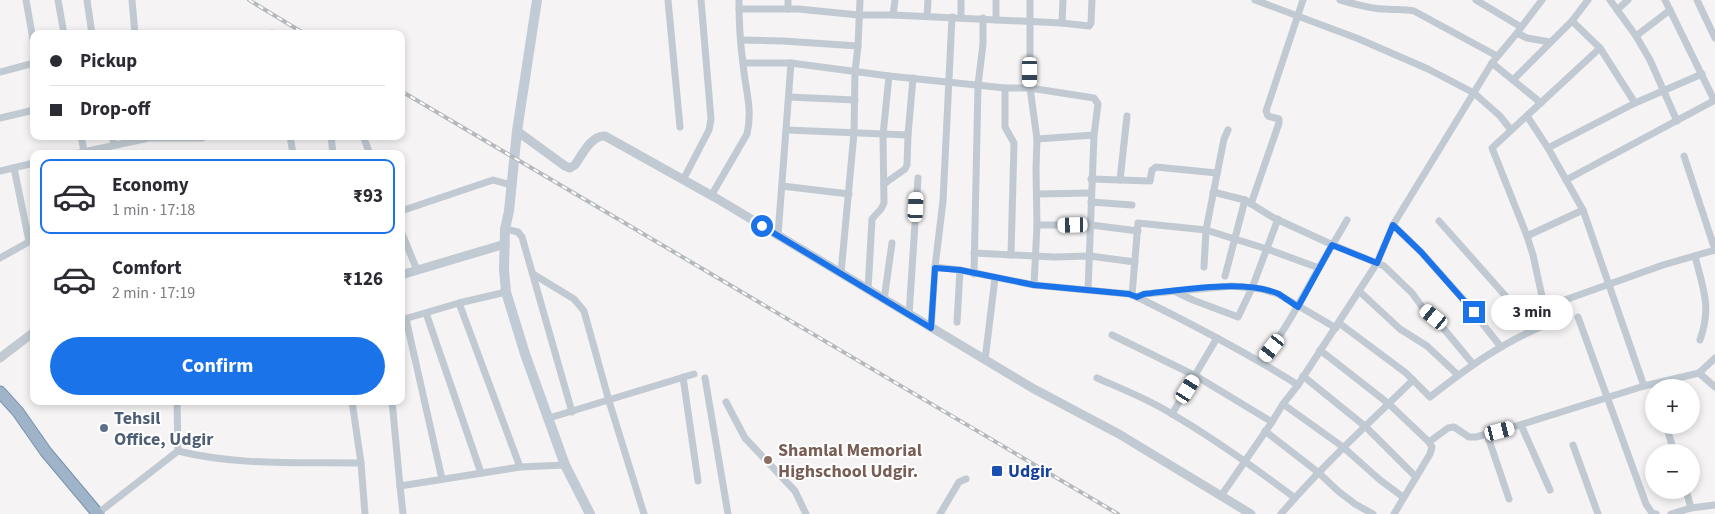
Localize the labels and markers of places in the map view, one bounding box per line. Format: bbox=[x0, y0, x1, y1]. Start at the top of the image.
place label: Tehsil Office, Udgir bbox=[114, 406, 214, 452]
marker: Tehsil Office, Udgir bbox=[98, 422, 110, 434]
place label: Shamlal Memorial Highschool Udgir. bbox=[778, 438, 922, 484]
marker: Shamlal Memorial Highschool Udgir. bbox=[762, 454, 774, 466]
place label: Udgir bbox=[1008, 459, 1053, 484]
marker: Udgir bbox=[990, 464, 1004, 478]

